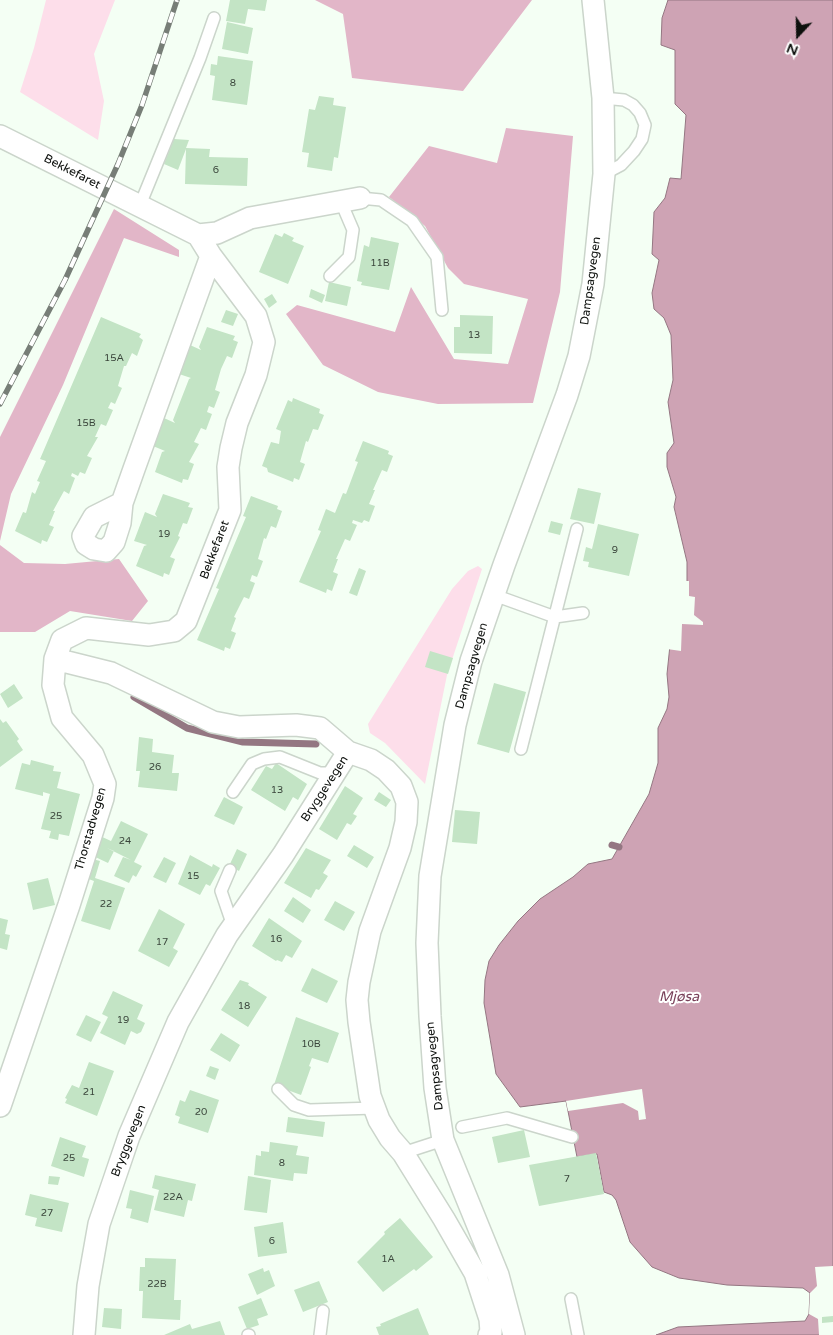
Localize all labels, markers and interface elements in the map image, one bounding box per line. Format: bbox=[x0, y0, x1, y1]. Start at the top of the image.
north arrow bbox=[773, 10, 823, 60]
text: N bbox=[784, 40, 801, 59]
house number: 8 bbox=[230, 77, 236, 89]
street label: Bekkefaret bbox=[41, 152, 103, 192]
house number: 6 bbox=[213, 164, 219, 176]
street label: Dampsagvegen bbox=[578, 236, 604, 326]
house number: 11B bbox=[370, 257, 390, 269]
house number: 13 bbox=[468, 329, 480, 341]
house number: 15A bbox=[104, 352, 124, 364]
house number: 15B bbox=[76, 417, 96, 429]
street label: Bekkefaret bbox=[197, 519, 233, 581]
house number: 19 bbox=[158, 528, 170, 540]
house number: 9 bbox=[612, 544, 618, 556]
street label: Dampsagvegen bbox=[453, 621, 491, 711]
street label: Bryggevegen bbox=[298, 753, 352, 825]
house number: 26 bbox=[149, 761, 161, 773]
house number: 13 bbox=[271, 784, 283, 796]
street label: Thorstadvegen bbox=[72, 786, 110, 872]
house number: 25 bbox=[50, 810, 62, 822]
house number: 24 bbox=[119, 835, 131, 847]
house number: 15 bbox=[187, 870, 199, 882]
house number: 22 bbox=[100, 898, 112, 910]
house number: 16 bbox=[270, 933, 282, 945]
house number: 17 bbox=[156, 936, 168, 948]
water label: Mjøsa bbox=[659, 989, 699, 1005]
house number: 18 bbox=[238, 1000, 250, 1012]
house number: 19 bbox=[117, 1014, 129, 1026]
street label: Dampsagvegen bbox=[423, 1021, 447, 1111]
house number: 10B bbox=[301, 1038, 321, 1050]
house number: 21 bbox=[83, 1086, 95, 1098]
street label: Bryggevegen bbox=[109, 1103, 149, 1179]
house number: 20 bbox=[195, 1106, 207, 1118]
house number: 25 bbox=[63, 1152, 75, 1164]
house number: 8 bbox=[279, 1157, 285, 1169]
house number: 7 bbox=[564, 1173, 570, 1185]
house number: 22A bbox=[163, 1191, 183, 1203]
house number: 27 bbox=[41, 1207, 53, 1219]
house number: 6 bbox=[269, 1235, 275, 1247]
house number: 1A bbox=[381, 1253, 395, 1265]
house number: 22B bbox=[147, 1278, 167, 1290]

